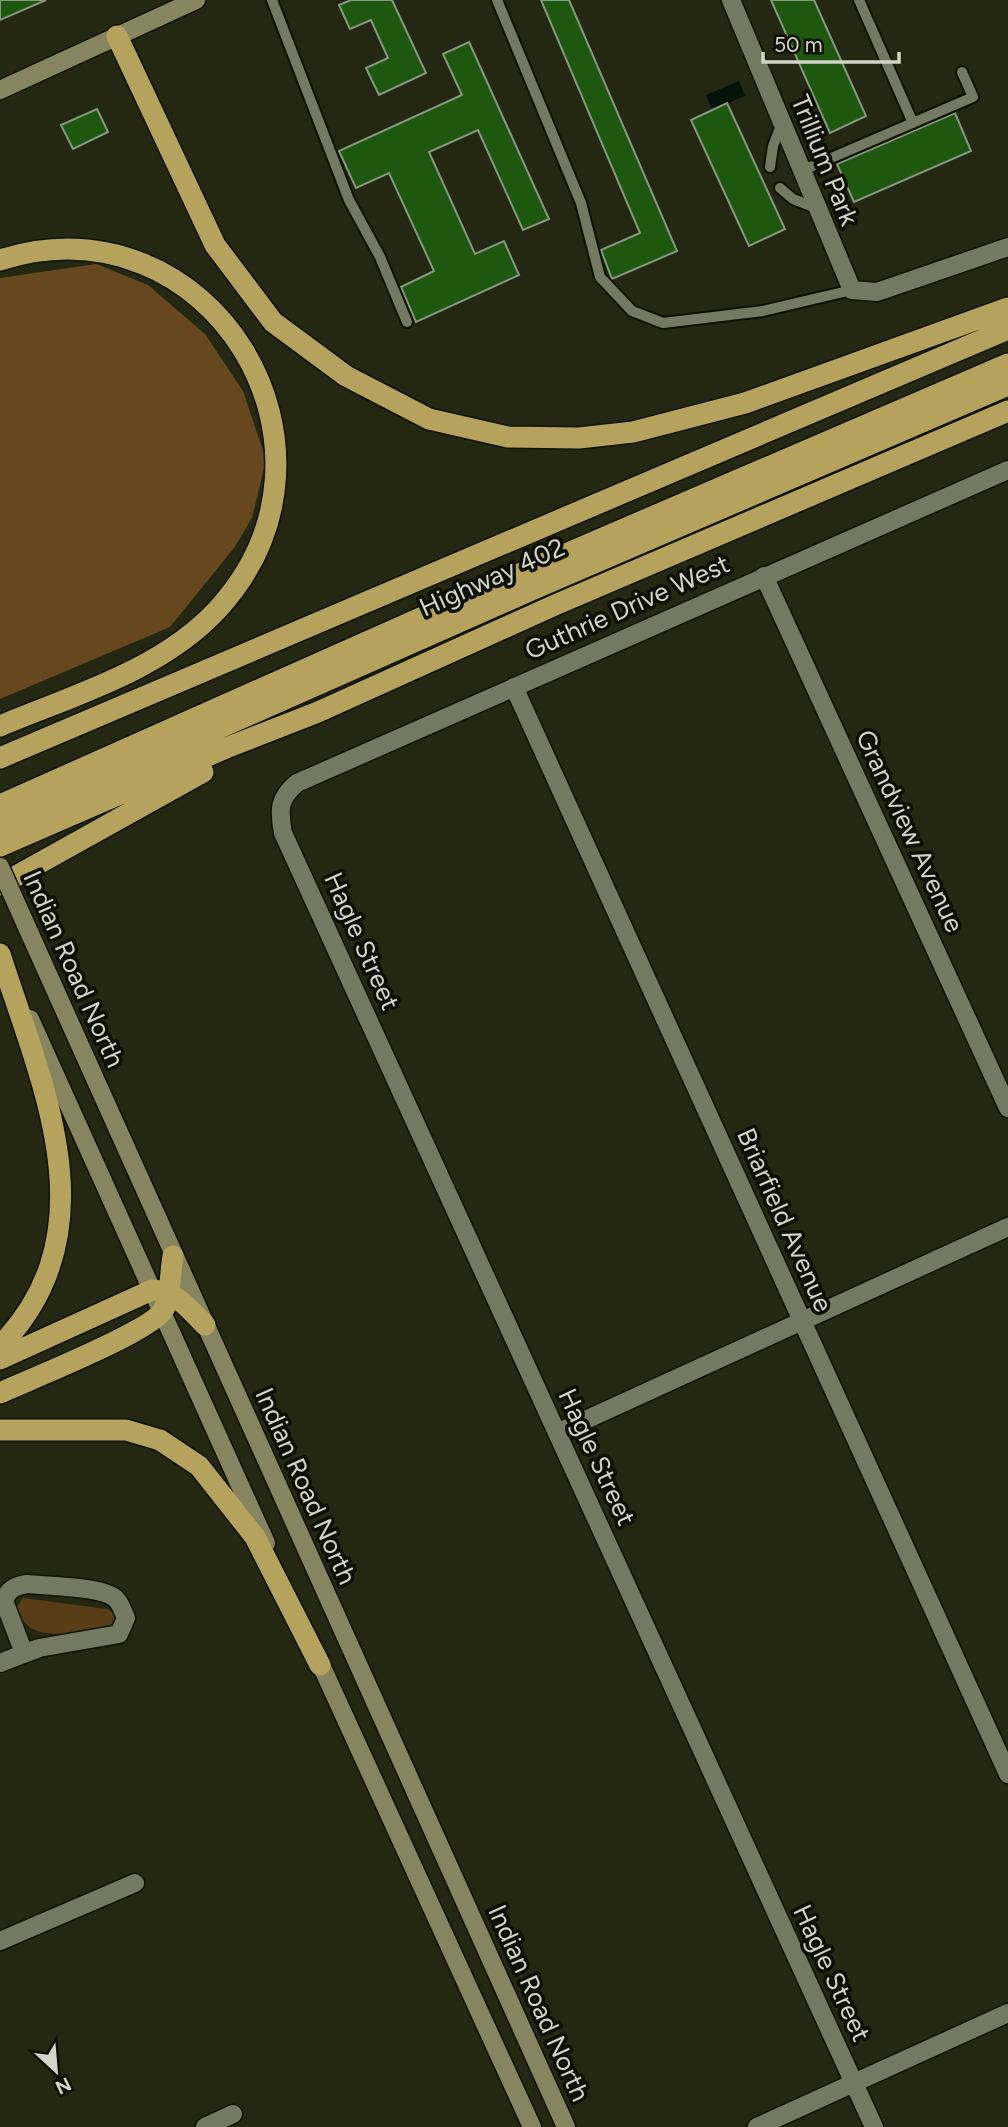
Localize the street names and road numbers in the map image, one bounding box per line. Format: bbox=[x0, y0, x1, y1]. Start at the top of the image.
street label: Trillium Park bbox=[784, 90, 866, 230]
street label: Highway 402 bbox=[414, 531, 570, 623]
street label: Guthrie Drive West bbox=[520, 547, 734, 666]
street label: Grandview Avenue bbox=[849, 725, 971, 937]
street label: Indian Road North bbox=[16, 866, 132, 1072]
street label: Hagle Street bbox=[317, 867, 407, 1015]
street label: Briarfield Avenue bbox=[730, 1123, 840, 1317]
street label: Indian Road North bbox=[248, 1383, 364, 1589]
street label: Hagle Street bbox=[551, 1384, 643, 1531]
street label: Indian Road North bbox=[481, 1900, 597, 2106]
street label: Hagle Street bbox=[786, 1900, 878, 2047]

